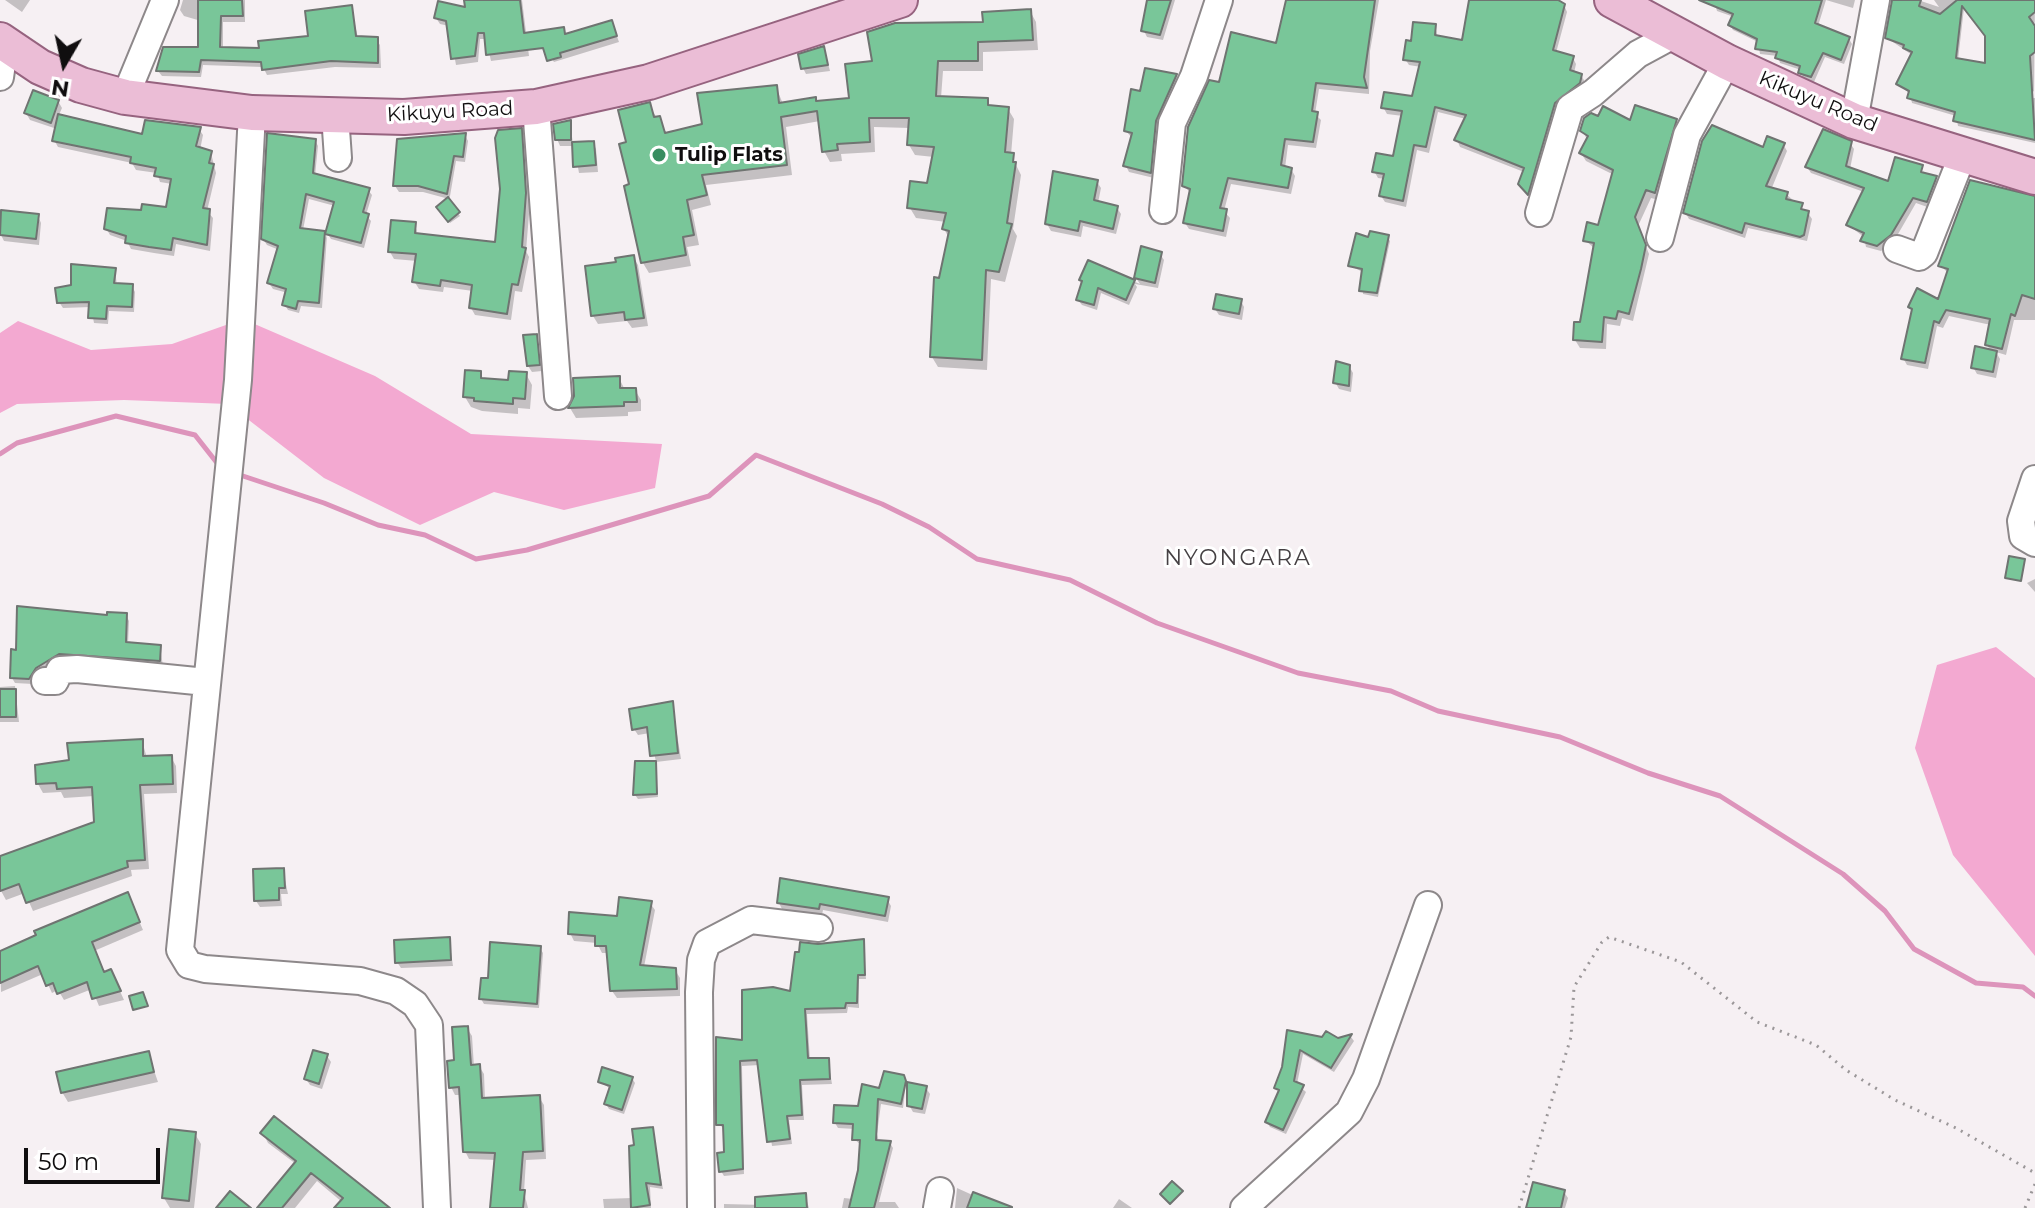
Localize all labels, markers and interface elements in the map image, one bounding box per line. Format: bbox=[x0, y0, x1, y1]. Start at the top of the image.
north arrow bbox=[24, 24, 104, 104]
street label: Kikuyu Road bbox=[1755, 66, 1881, 138]
text: N bbox=[49, 73, 71, 103]
street label: Kikuyu Road bbox=[386, 97, 514, 127]
place label: Tulip Flats bbox=[675, 143, 783, 167]
marker: Tulip Flats bbox=[650, 146, 668, 164]
district label: NYONGARA bbox=[1164, 546, 1312, 572]
scale bar bbox=[28, 1132, 164, 1182]
text: 50 m bbox=[38, 1147, 99, 1176]

